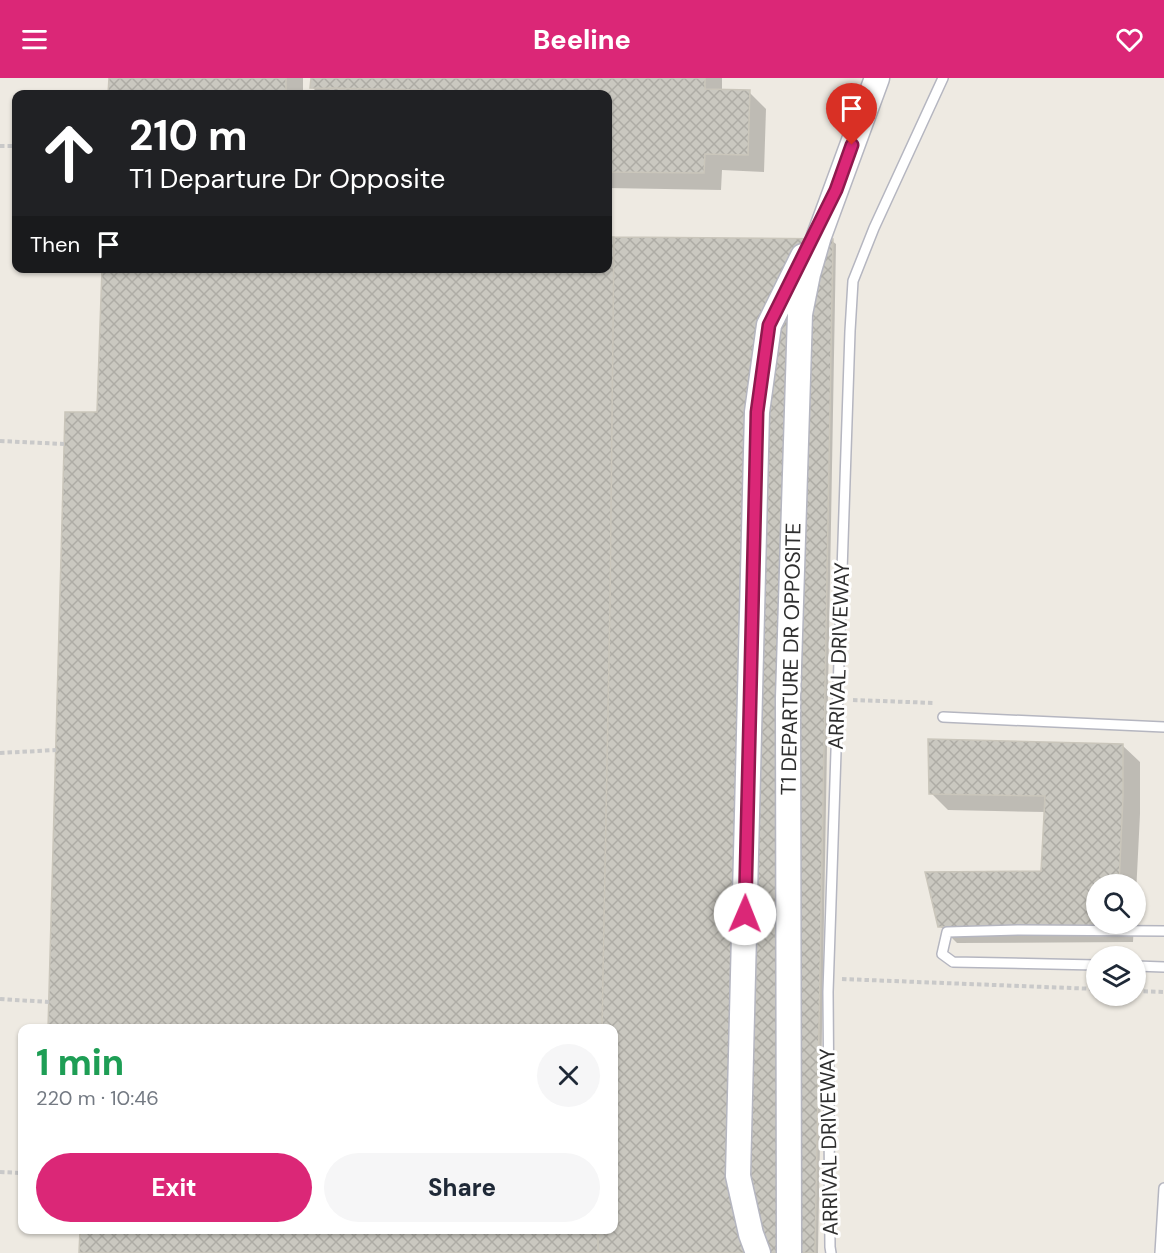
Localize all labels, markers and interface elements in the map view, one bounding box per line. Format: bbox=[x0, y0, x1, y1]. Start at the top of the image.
text: Beeline bbox=[533, 22, 631, 57]
icon: menu bbox=[18, 23, 51, 56]
icon: heart bbox=[1113, 23, 1146, 56]
pin bbox=[826, 83, 877, 145]
icon: arrive bbox=[835, 92, 868, 125]
text: 210 m bbox=[129, 108, 247, 163]
icon: ahead bbox=[30, 114, 108, 192]
text: T1 Departure Dr Opposite bbox=[129, 161, 445, 196]
icon: arrive bbox=[92, 228, 125, 261]
text: Then bbox=[30, 230, 80, 259]
street label: T1 DEPARTURE DR OPPOSITE bbox=[775, 522, 807, 796]
street label: ARRIVAL DRIVEWAY bbox=[822, 562, 856, 750]
map controls bbox=[1086, 874, 1146, 1006]
button: search bbox=[1086, 874, 1146, 934]
position arrow bbox=[713, 882, 777, 946]
button: layers bbox=[1086, 946, 1146, 1006]
text: 1 min bbox=[36, 1039, 124, 1086]
button: close bbox=[537, 1044, 600, 1107]
street label: ARRIVAL DRIVEWAY bbox=[813, 1048, 845, 1236]
text: 220 m · 10:46 bbox=[36, 1085, 159, 1111]
button: Exit bbox=[36, 1153, 312, 1222]
button: Share bbox=[324, 1153, 600, 1222]

